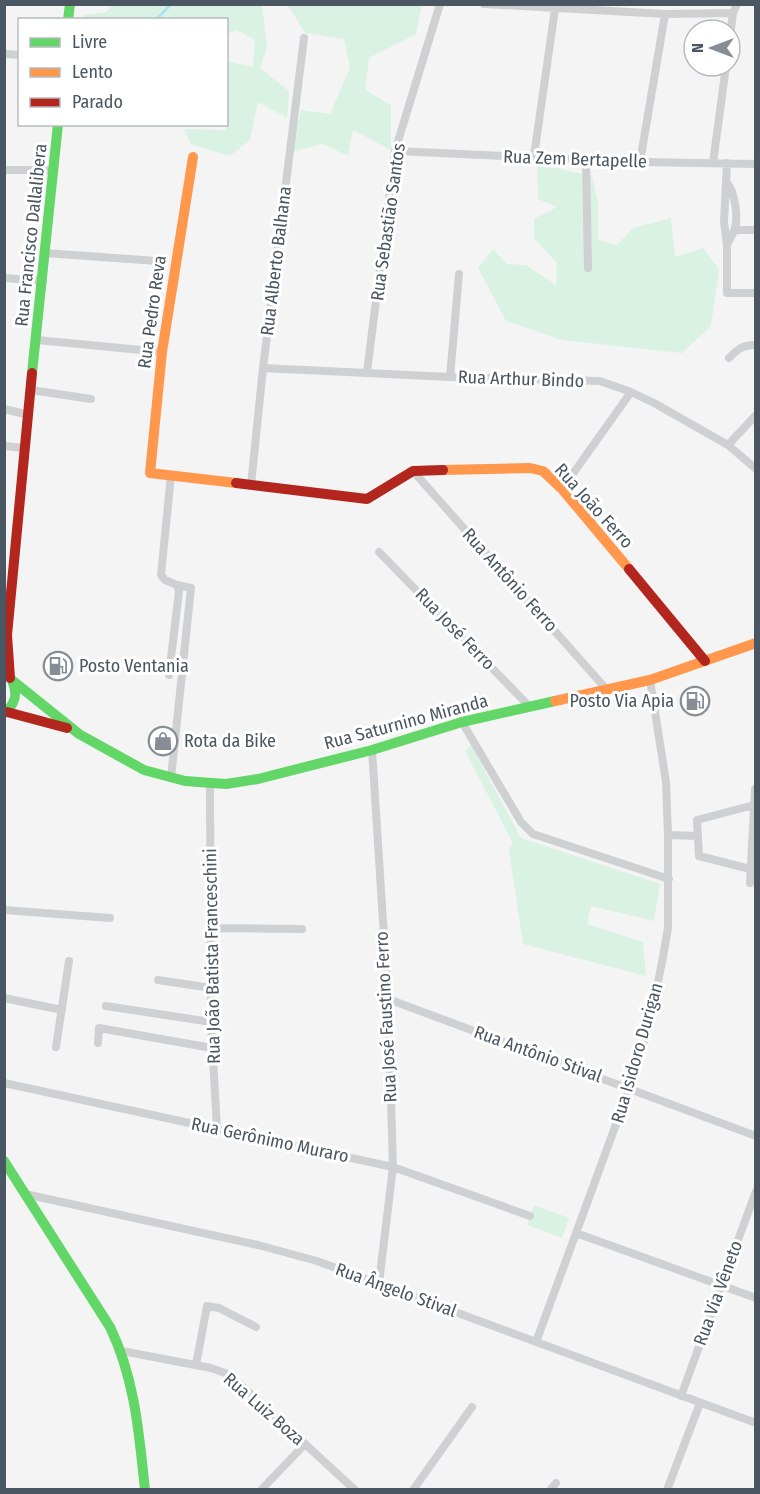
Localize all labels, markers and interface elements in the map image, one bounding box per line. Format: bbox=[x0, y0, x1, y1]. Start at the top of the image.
legend bbox=[18, 18, 228, 126]
north arrow bbox=[682, 18, 742, 78]
text: Livre bbox=[72, 31, 107, 53]
text: N bbox=[688, 43, 707, 53]
text: Lento bbox=[72, 61, 113, 83]
text: Parado bbox=[72, 91, 123, 113]
street label: Rua Francisco Dallalibera bbox=[10, 142, 52, 328]
street label: Rua Sebastião Santos bbox=[366, 142, 410, 302]
street label: Rua Zem Bertapelle bbox=[503, 145, 647, 173]
street label: Rua Alberto Balhana bbox=[256, 185, 296, 337]
street label: Rua Pedro Reva bbox=[133, 254, 171, 370]
street label: Rua Arthur Bindo bbox=[457, 366, 585, 392]
street label: Rua João Ferro bbox=[550, 459, 638, 553]
street label: Rua Antônio Ferro bbox=[458, 524, 562, 636]
street label: Rua José Ferro bbox=[411, 584, 499, 674]
fuel station icon: Posto Ventania bbox=[42, 650, 74, 682]
place label: Posto Ventania bbox=[79, 655, 189, 677]
fuel station icon: Posto Via Apia bbox=[679, 685, 711, 717]
street label: Rua Saturnino Miranda bbox=[322, 690, 490, 754]
place label: Posto Via Apia bbox=[570, 690, 674, 712]
shop icon: Rota da Bike bbox=[147, 725, 179, 757]
place label: Rota da Bike bbox=[184, 730, 276, 752]
street label: Rua João Batista Franceschini bbox=[199, 848, 225, 1064]
street label: Rua José Faustino Ferro bbox=[371, 931, 401, 1103]
street label: Rua Isidoro Durigan bbox=[606, 980, 668, 1126]
street label: Rua Antônio Stival bbox=[471, 1021, 605, 1087]
street label: Rua Gerônimo Muraro bbox=[189, 1113, 351, 1167]
street label: Rua Via Vêneto bbox=[689, 1238, 747, 1348]
street label: Rua Ângelo Stival bbox=[332, 1258, 460, 1322]
street label: Rua Luiz Boza bbox=[219, 1368, 309, 1450]

